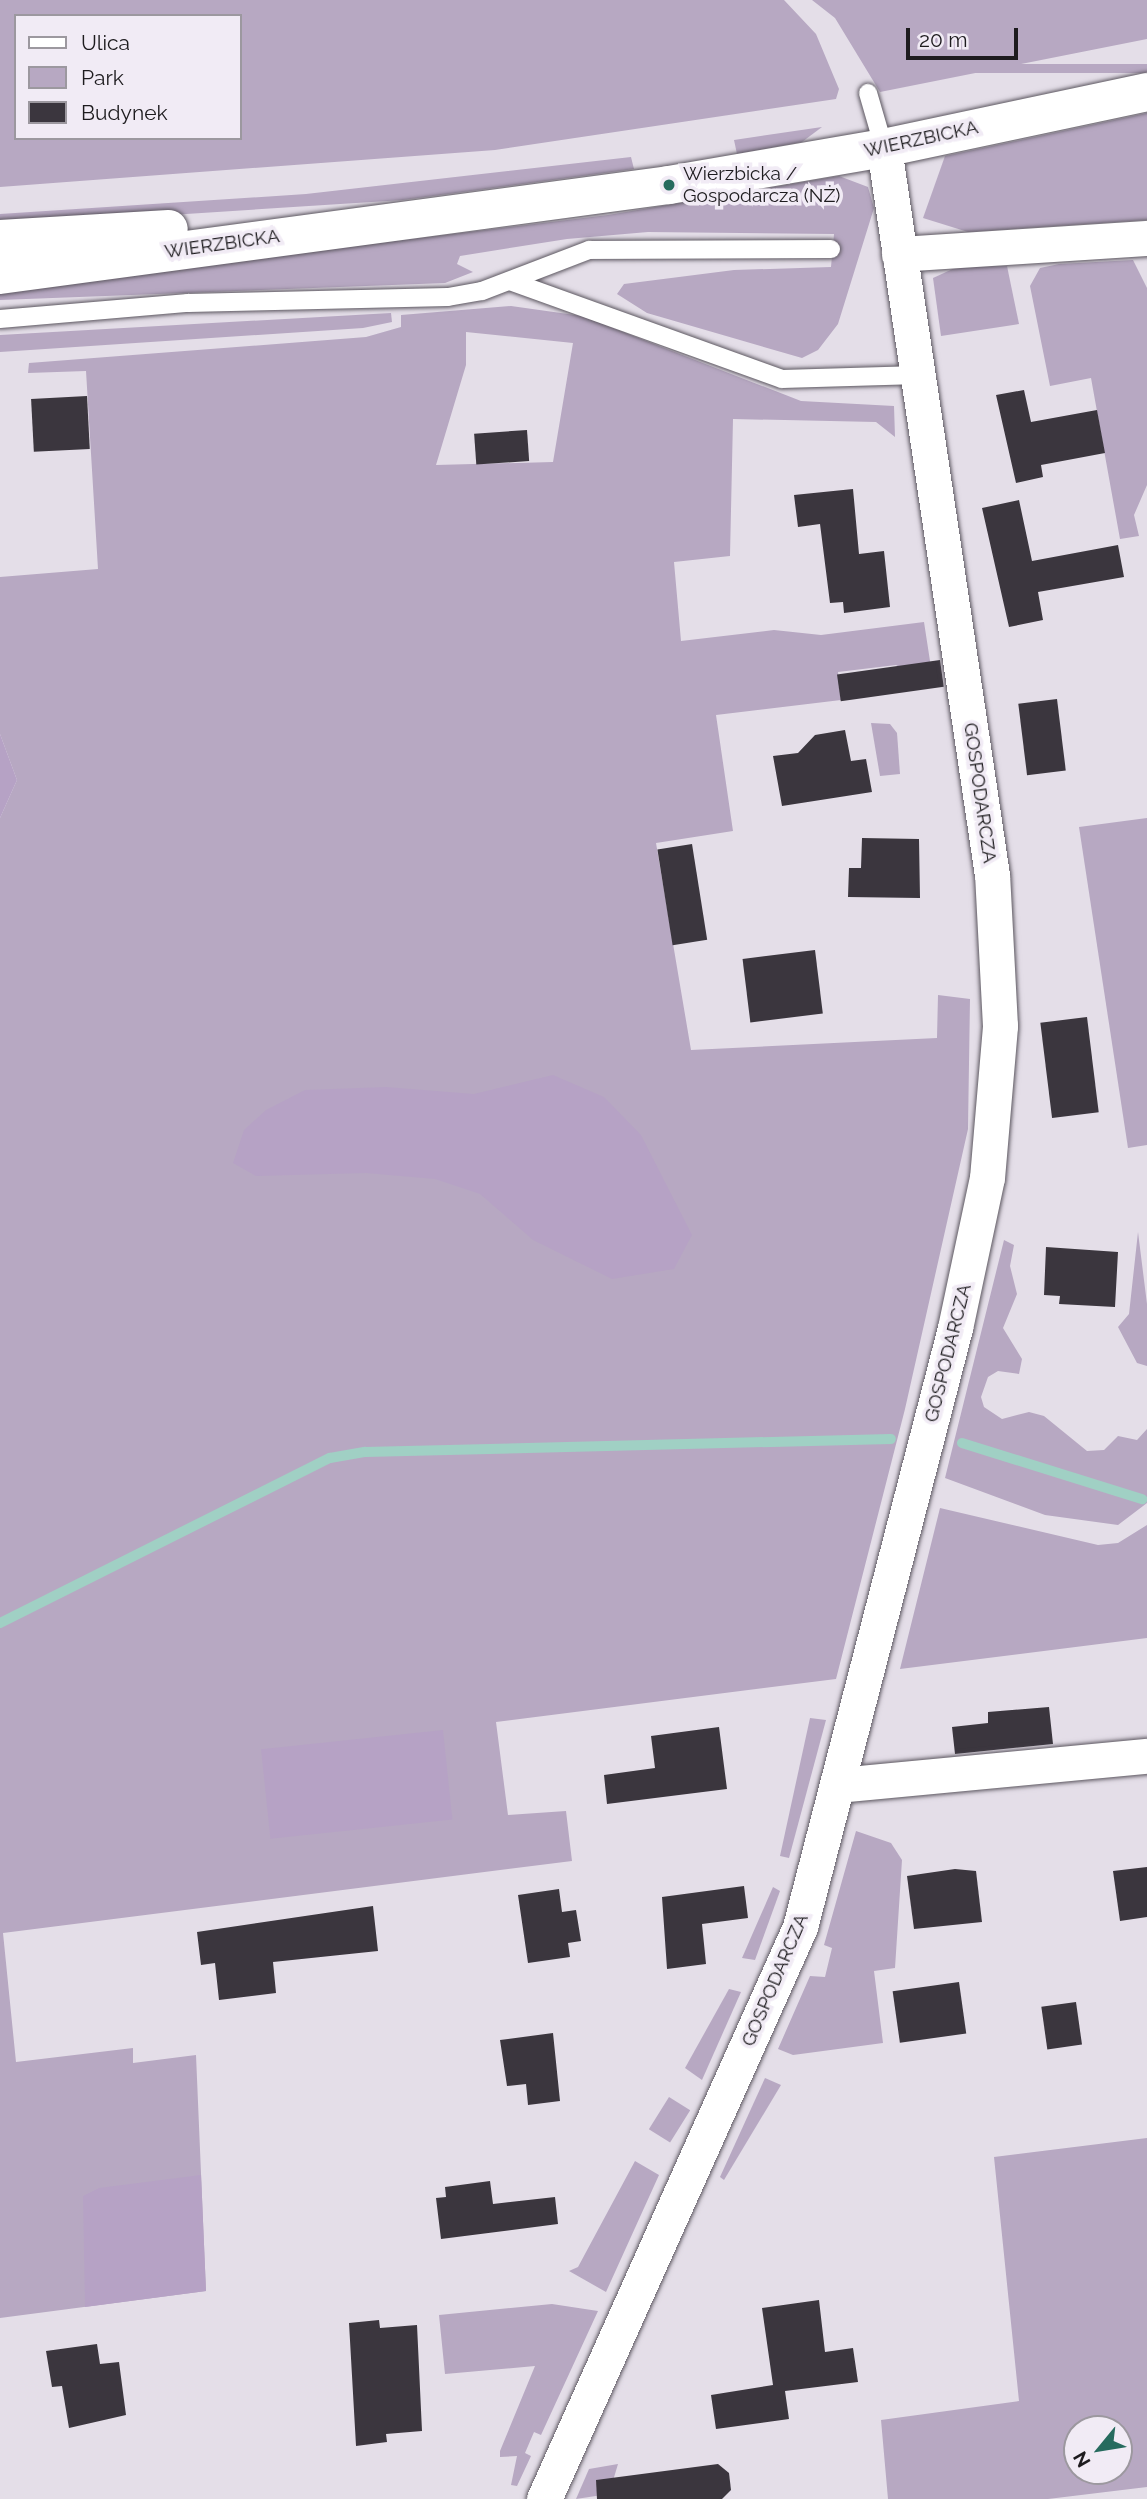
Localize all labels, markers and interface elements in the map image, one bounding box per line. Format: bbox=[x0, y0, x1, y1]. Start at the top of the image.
legend bbox=[14, 14, 242, 140]
scale bar bbox=[909, 14, 1021, 58]
text: 20 m bbox=[919, 27, 967, 52]
text: Ulica bbox=[81, 30, 130, 55]
text: Park bbox=[81, 65, 124, 90]
text: Budynek bbox=[81, 100, 168, 125]
street label: WIERZBICKA bbox=[862, 116, 980, 162]
place label: Wierzbicka / Gospodarcza (NŻ) bbox=[683, 163, 840, 207]
marker: Wierzbicka / Gospodarcza (NŻ) bbox=[661, 177, 677, 193]
street label: WIERZBICKA bbox=[163, 225, 281, 263]
street label: GOSPODARCZA bbox=[959, 721, 1001, 865]
street label: GOSPODARCZA bbox=[920, 1282, 976, 1424]
street label: GOSPODARCZA bbox=[737, 1910, 813, 2050]
north arrow bbox=[1063, 2415, 1133, 2485]
text: N bbox=[1068, 2448, 1095, 2471]

